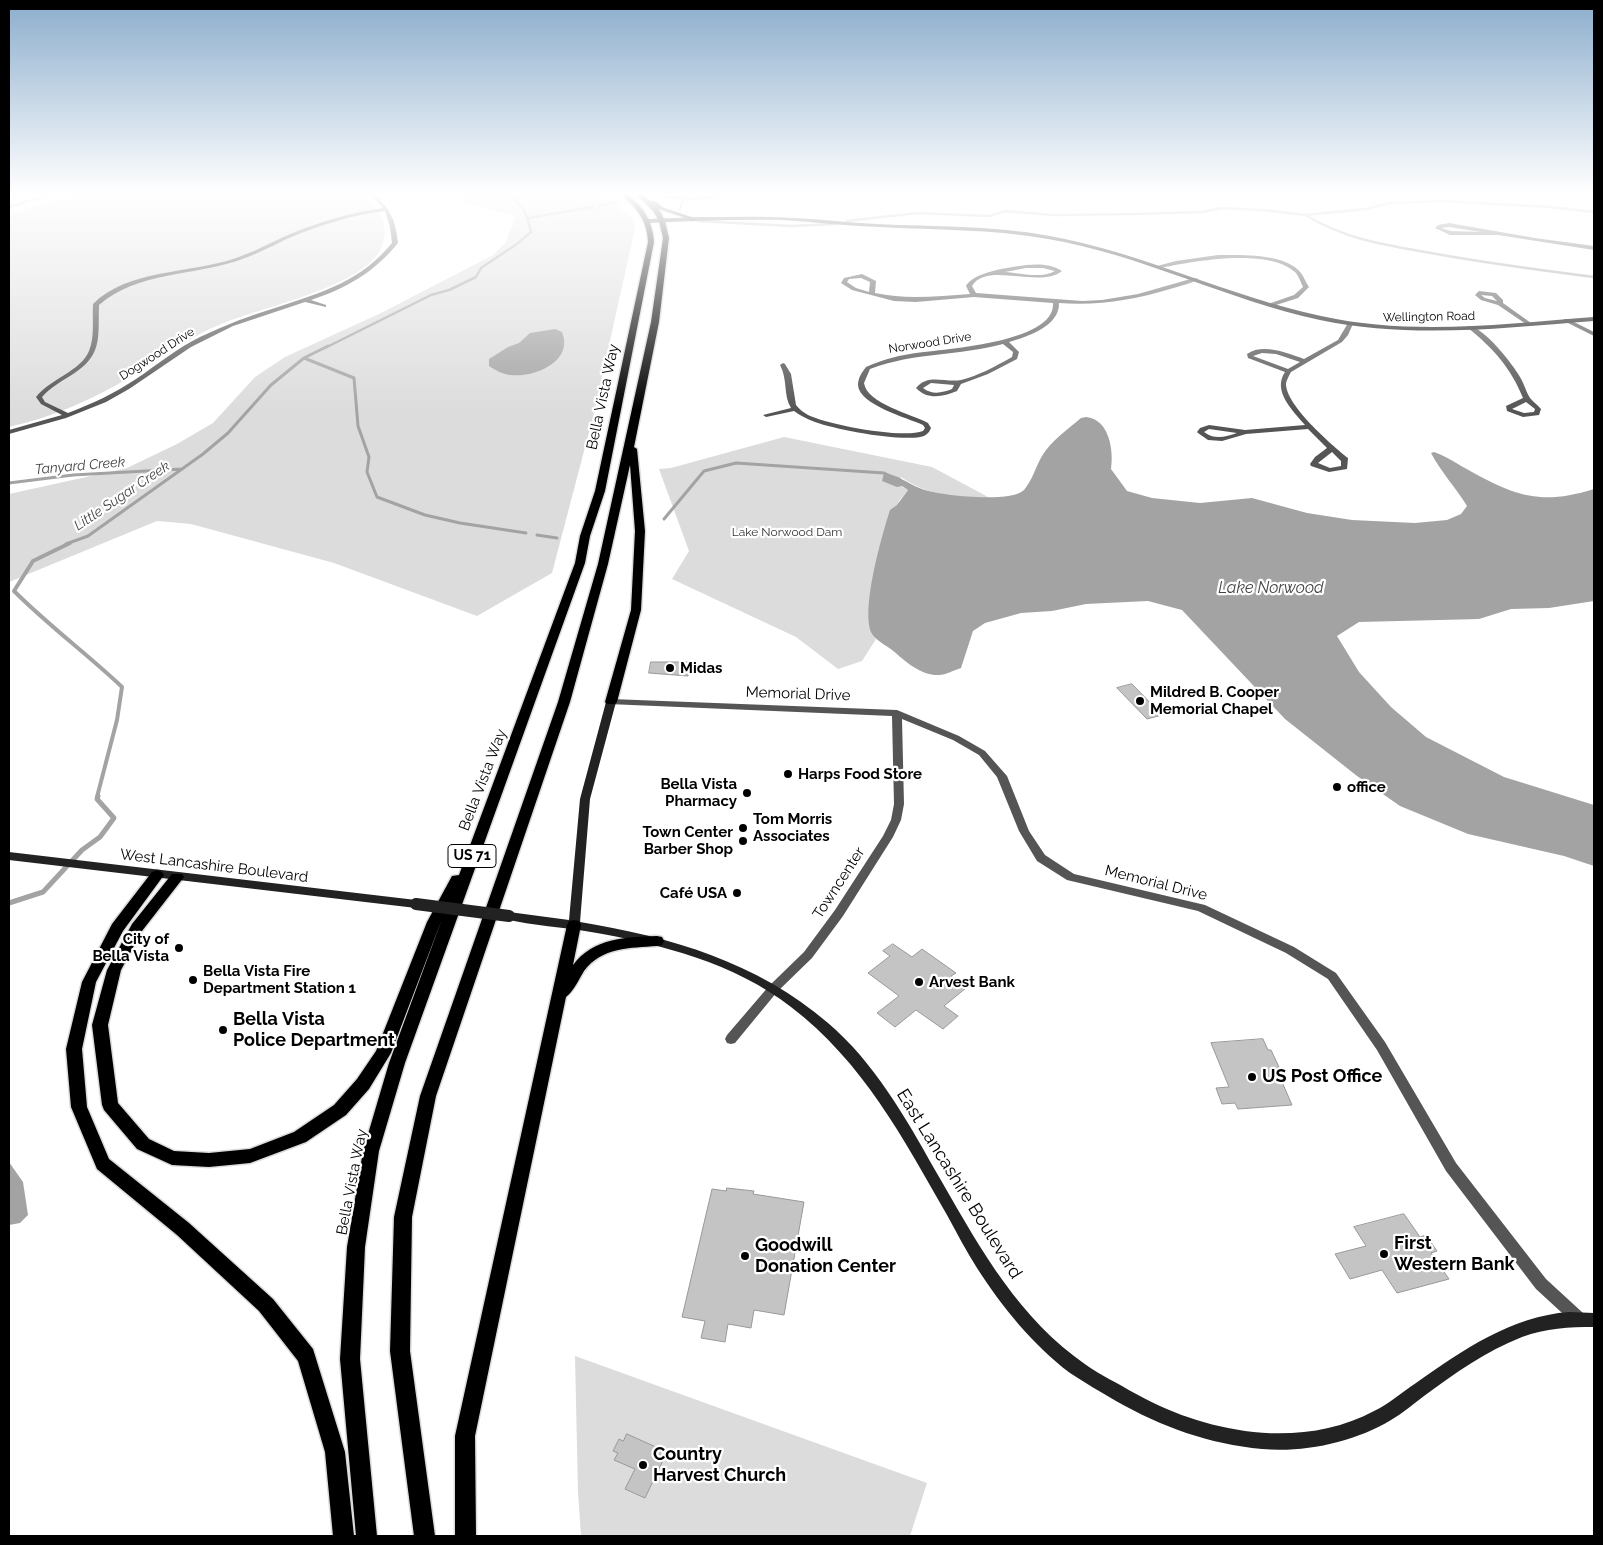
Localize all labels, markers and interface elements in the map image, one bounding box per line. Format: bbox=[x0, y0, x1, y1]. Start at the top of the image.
street label: Wellington Road bbox=[1383, 309, 1475, 325]
street label: Dogwood Drive bbox=[117, 325, 197, 383]
street label: Norwood Drive bbox=[888, 329, 972, 357]
street label: Bella Vista Way bbox=[583, 342, 623, 452]
water label: Tanyard Creek bbox=[34, 454, 126, 478]
water label: Little Sugar Creek bbox=[71, 458, 173, 534]
park label: Lake Norwood Dam bbox=[732, 525, 842, 539]
water label: Lake Norwood bbox=[1218, 578, 1324, 598]
place label: Midas bbox=[680, 659, 722, 677]
marker: Midas bbox=[664, 662, 676, 674]
street label: Memorial Drive bbox=[745, 683, 851, 705]
place label: Mildred B. Cooper Memorial Chapel bbox=[1150, 683, 1279, 718]
marker: Mildred B. Cooper Memorial Chapel bbox=[1134, 695, 1146, 707]
street label: Bella Vista Way bbox=[455, 727, 511, 833]
place label: Harps Food Store bbox=[798, 765, 922, 783]
marker: Harps Food Store bbox=[782, 768, 794, 780]
place label: Bella Vista Pharmacy bbox=[660, 775, 737, 810]
place label: office bbox=[1347, 778, 1386, 796]
marker: office bbox=[1331, 781, 1343, 793]
marker: Bella Vista Pharmacy bbox=[741, 787, 753, 799]
place label: Tom Morris Associates bbox=[753, 810, 832, 845]
marker: Tom Morris Associates bbox=[737, 822, 749, 834]
place label: Town Center Barber Shop bbox=[642, 823, 733, 858]
marker: Town Center Barber Shop bbox=[737, 835, 749, 847]
road number: US 71 bbox=[448, 844, 496, 868]
street label: Towncenter bbox=[809, 844, 869, 922]
street label: West Lancashire Boulevard bbox=[119, 846, 309, 886]
street label: Memorial Drive bbox=[1103, 862, 1209, 904]
place label: Café USA bbox=[660, 884, 727, 902]
marker: Café USA bbox=[731, 887, 743, 899]
place label: City of Bella Vista bbox=[92, 930, 169, 965]
marker: City of Bella Vista bbox=[173, 942, 185, 954]
place label: Bella Vista Fire Department Station 1 bbox=[203, 962, 356, 997]
place label: Arvest Bank bbox=[929, 973, 1015, 991]
marker: Bella Vista Fire Department Station 1 bbox=[187, 974, 199, 986]
marker: Arvest Bank bbox=[913, 976, 925, 988]
place label: Bella Vista Police Department bbox=[233, 1009, 395, 1052]
marker: Bella Vista Police Department bbox=[217, 1024, 229, 1036]
place label: US Post Office bbox=[1262, 1066, 1382, 1088]
marker: US Post Office bbox=[1246, 1071, 1258, 1083]
street label: East Lancashire Boulevard bbox=[892, 1085, 1026, 1283]
street label: Bella Vista Way bbox=[333, 1127, 371, 1237]
place label: First Western Bank bbox=[1394, 1233, 1515, 1276]
place label: Goodwill Donation Center bbox=[755, 1235, 896, 1278]
marker: First Western Bank bbox=[1378, 1248, 1390, 1260]
marker: Goodwill Donation Center bbox=[739, 1250, 751, 1262]
place label: Country Harvest Church bbox=[653, 1444, 786, 1486]
marker: Country Harvest Church bbox=[637, 1459, 649, 1471]

